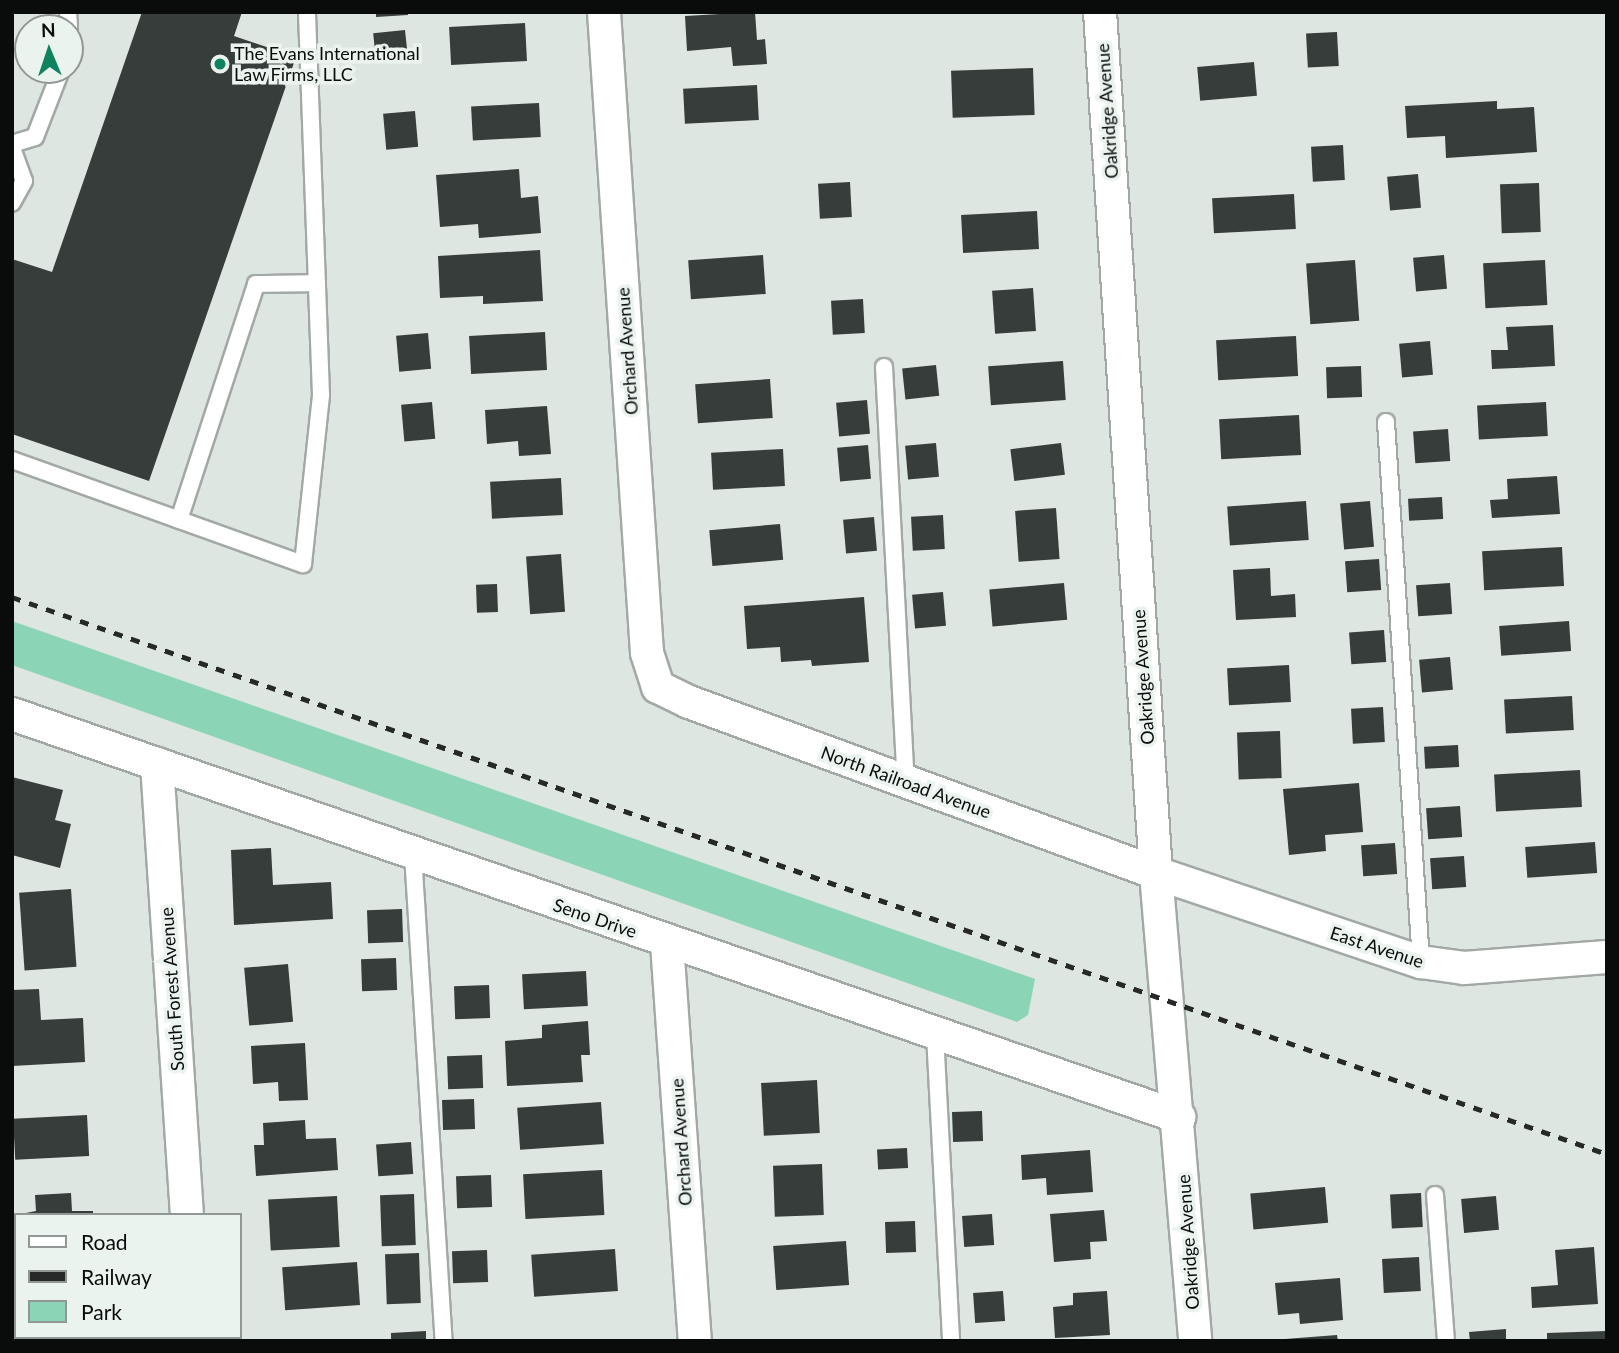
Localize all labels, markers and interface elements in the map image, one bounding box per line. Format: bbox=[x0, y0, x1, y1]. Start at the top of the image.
north arrow bbox=[14, 14, 84, 84]
text: N bbox=[41, 18, 56, 41]
street label: Oakridge Avenue bbox=[1091, 42, 1123, 180]
place label: The Evans International Law Firms, LLC bbox=[234, 43, 420, 86]
marker: The Evans International Law Firms, LLC bbox=[212, 56, 228, 72]
street label: Orchard Avenue bbox=[612, 286, 642, 416]
street label: Oakridge Avenue bbox=[1127, 608, 1159, 746]
street label: North Railroad Avenue bbox=[818, 741, 994, 823]
street label: Seno Drive bbox=[550, 894, 640, 942]
street label: South Forest Avenue bbox=[155, 906, 189, 1072]
street label: East Avenue bbox=[1327, 922, 1427, 972]
street label: Orchard Avenue bbox=[666, 1077, 696, 1207]
street label: Oakridge Avenue bbox=[1172, 1173, 1204, 1311]
legend bbox=[14, 1213, 242, 1339]
text: Road bbox=[81, 1229, 128, 1254]
text: Railway bbox=[81, 1264, 152, 1289]
text: Park bbox=[81, 1299, 122, 1324]

